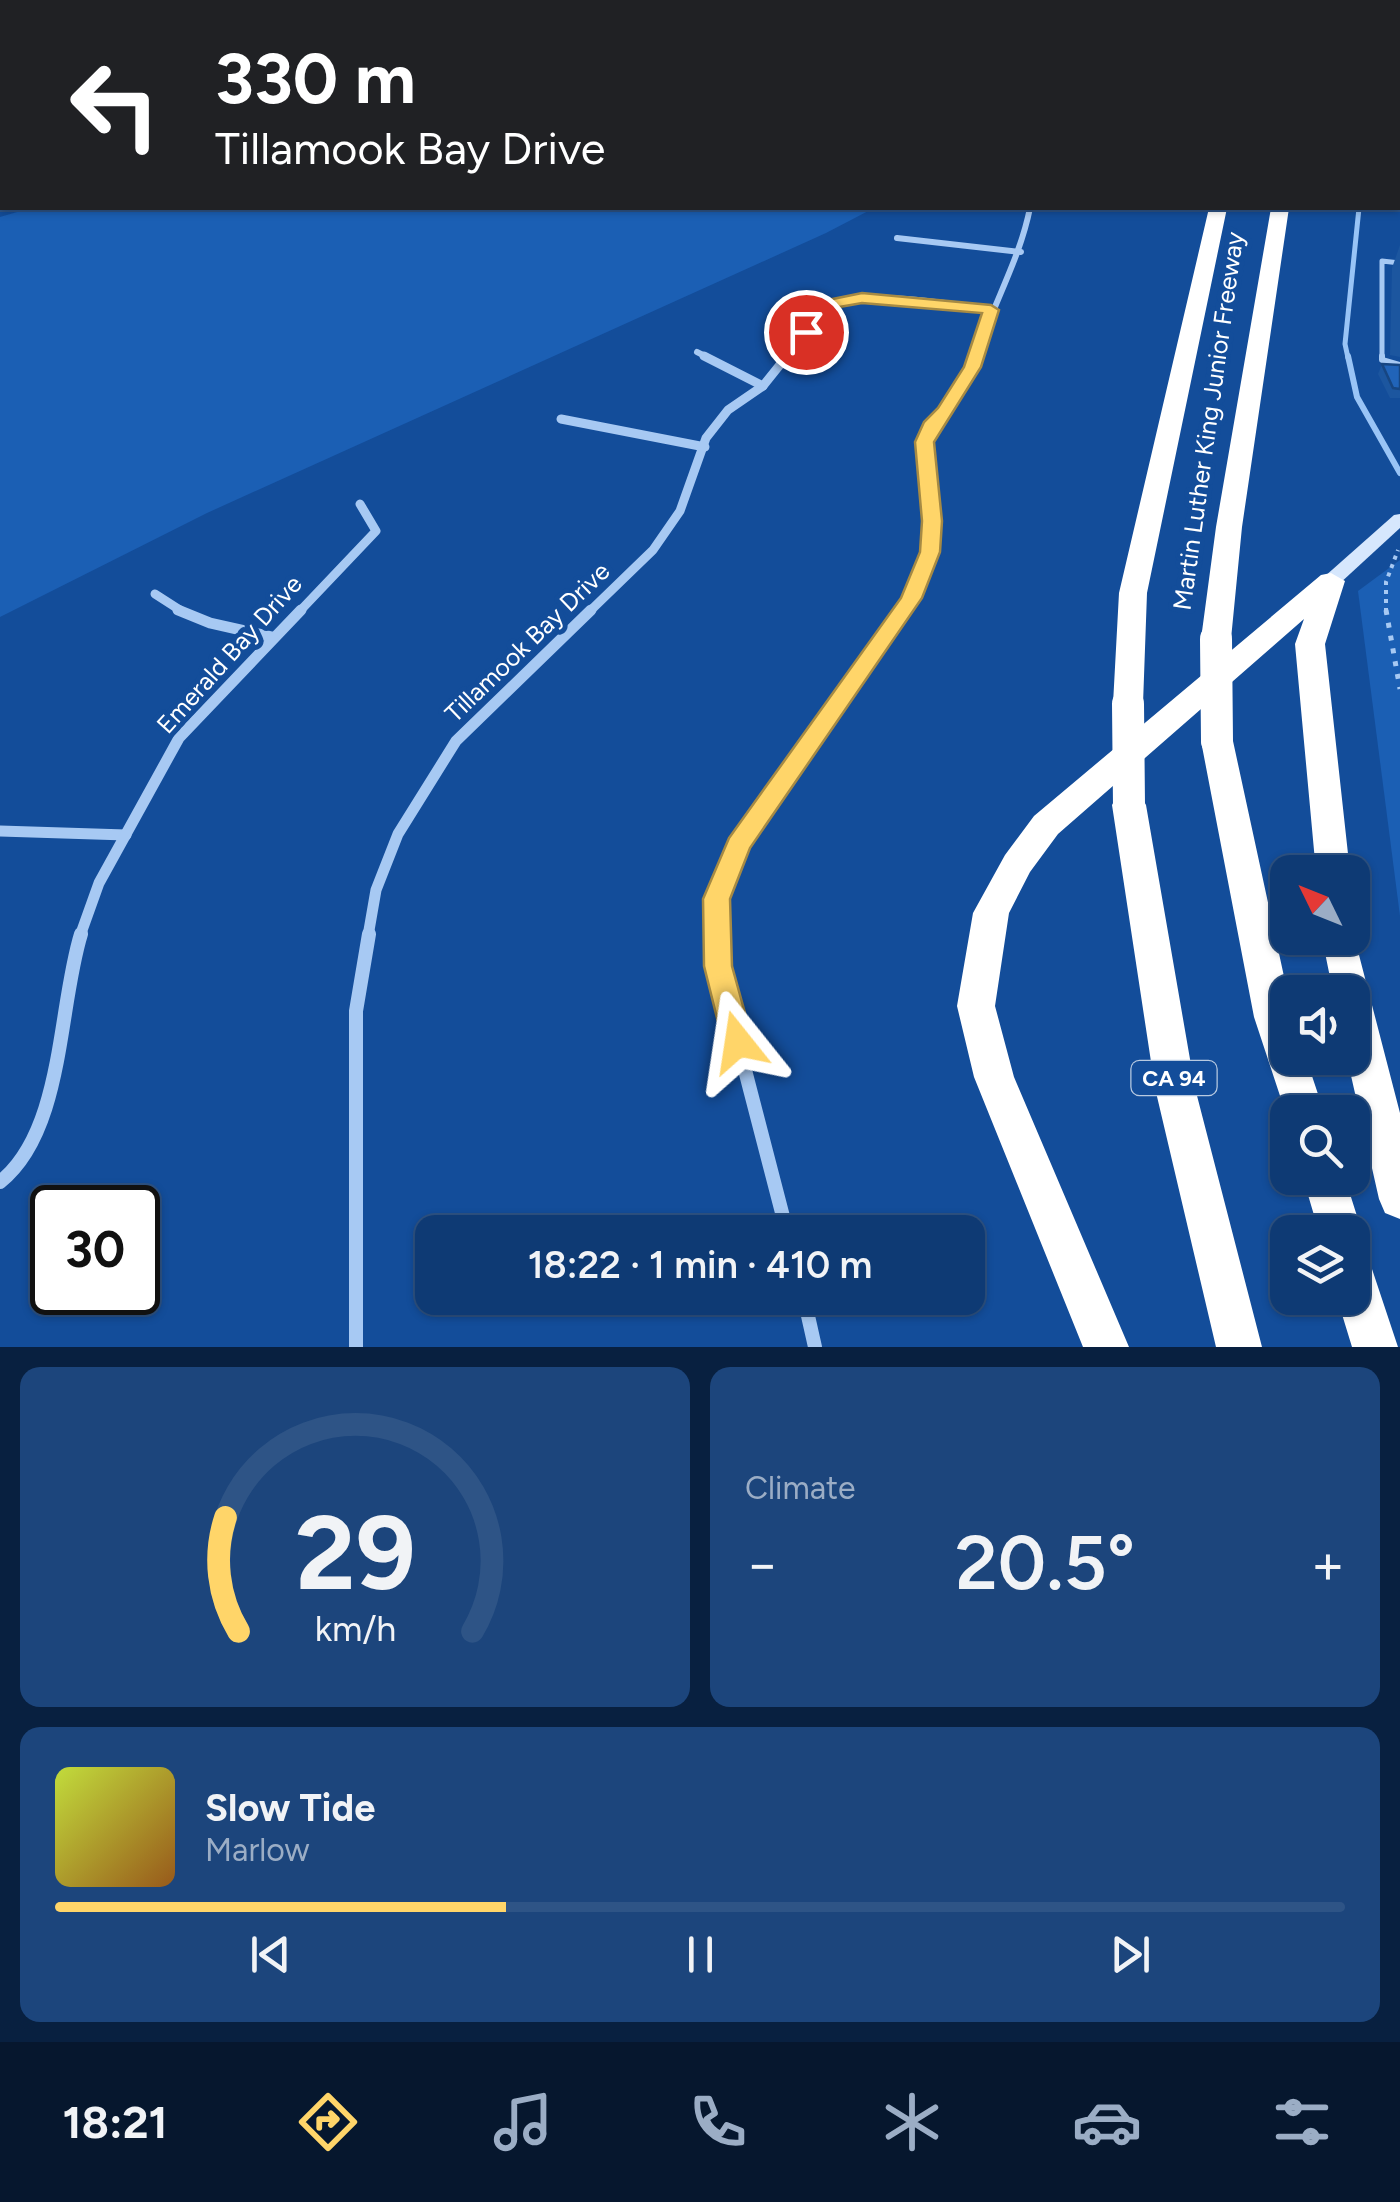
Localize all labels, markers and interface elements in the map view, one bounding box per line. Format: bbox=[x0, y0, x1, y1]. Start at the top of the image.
text: 330 m bbox=[215, 36, 416, 121]
icon: left bbox=[50, 40, 180, 170]
text: Tillamook Bay Drive bbox=[215, 121, 605, 175]
street label: Martin Luther King Junior Freeway bbox=[1167, 230, 1249, 612]
pin bbox=[764, 290, 849, 375]
icon: arrive bbox=[779, 305, 834, 360]
street label: Tillamook Bay Drive bbox=[439, 556, 615, 728]
street label: Emerald Bay Drive bbox=[150, 569, 308, 739]
north arrow bbox=[1270, 855, 1370, 955]
map controls bbox=[1270, 855, 1370, 1315]
button: sound bbox=[1270, 975, 1370, 1075]
position arrow bbox=[686, 990, 790, 1094]
road number: CA 94 bbox=[1132, 1061, 1216, 1095]
button: search bbox=[1270, 1095, 1370, 1195]
speed limit sign: 30 bbox=[30, 1185, 160, 1315]
button: layers bbox=[1270, 1215, 1370, 1315]
text: 18:22 · 1 min · 410 m bbox=[528, 1242, 872, 1288]
text: Climate bbox=[745, 1469, 856, 1507]
text: 29 bbox=[295, 1490, 415, 1615]
text: 20.5° bbox=[955, 1518, 1135, 1608]
text: − bbox=[745, 1531, 779, 1597]
text: + bbox=[1311, 1531, 1345, 1597]
text: km/h bbox=[314, 1607, 396, 1650]
text: Slow Tide bbox=[205, 1785, 375, 1831]
text: Marlow bbox=[205, 1831, 309, 1869]
icon: previous bbox=[243, 1927, 298, 1982]
icon: pause bbox=[673, 1927, 728, 1982]
icon: next bbox=[1103, 1927, 1158, 1982]
icon: directions bbox=[293, 2087, 363, 2157]
icon: music bbox=[488, 2087, 558, 2157]
icon: phone bbox=[683, 2087, 753, 2157]
icon: climate bbox=[877, 2087, 947, 2157]
icon: car bbox=[1072, 2087, 1142, 2157]
icon: filters bbox=[1267, 2087, 1337, 2157]
text: 18:21 bbox=[62, 2095, 168, 2149]

